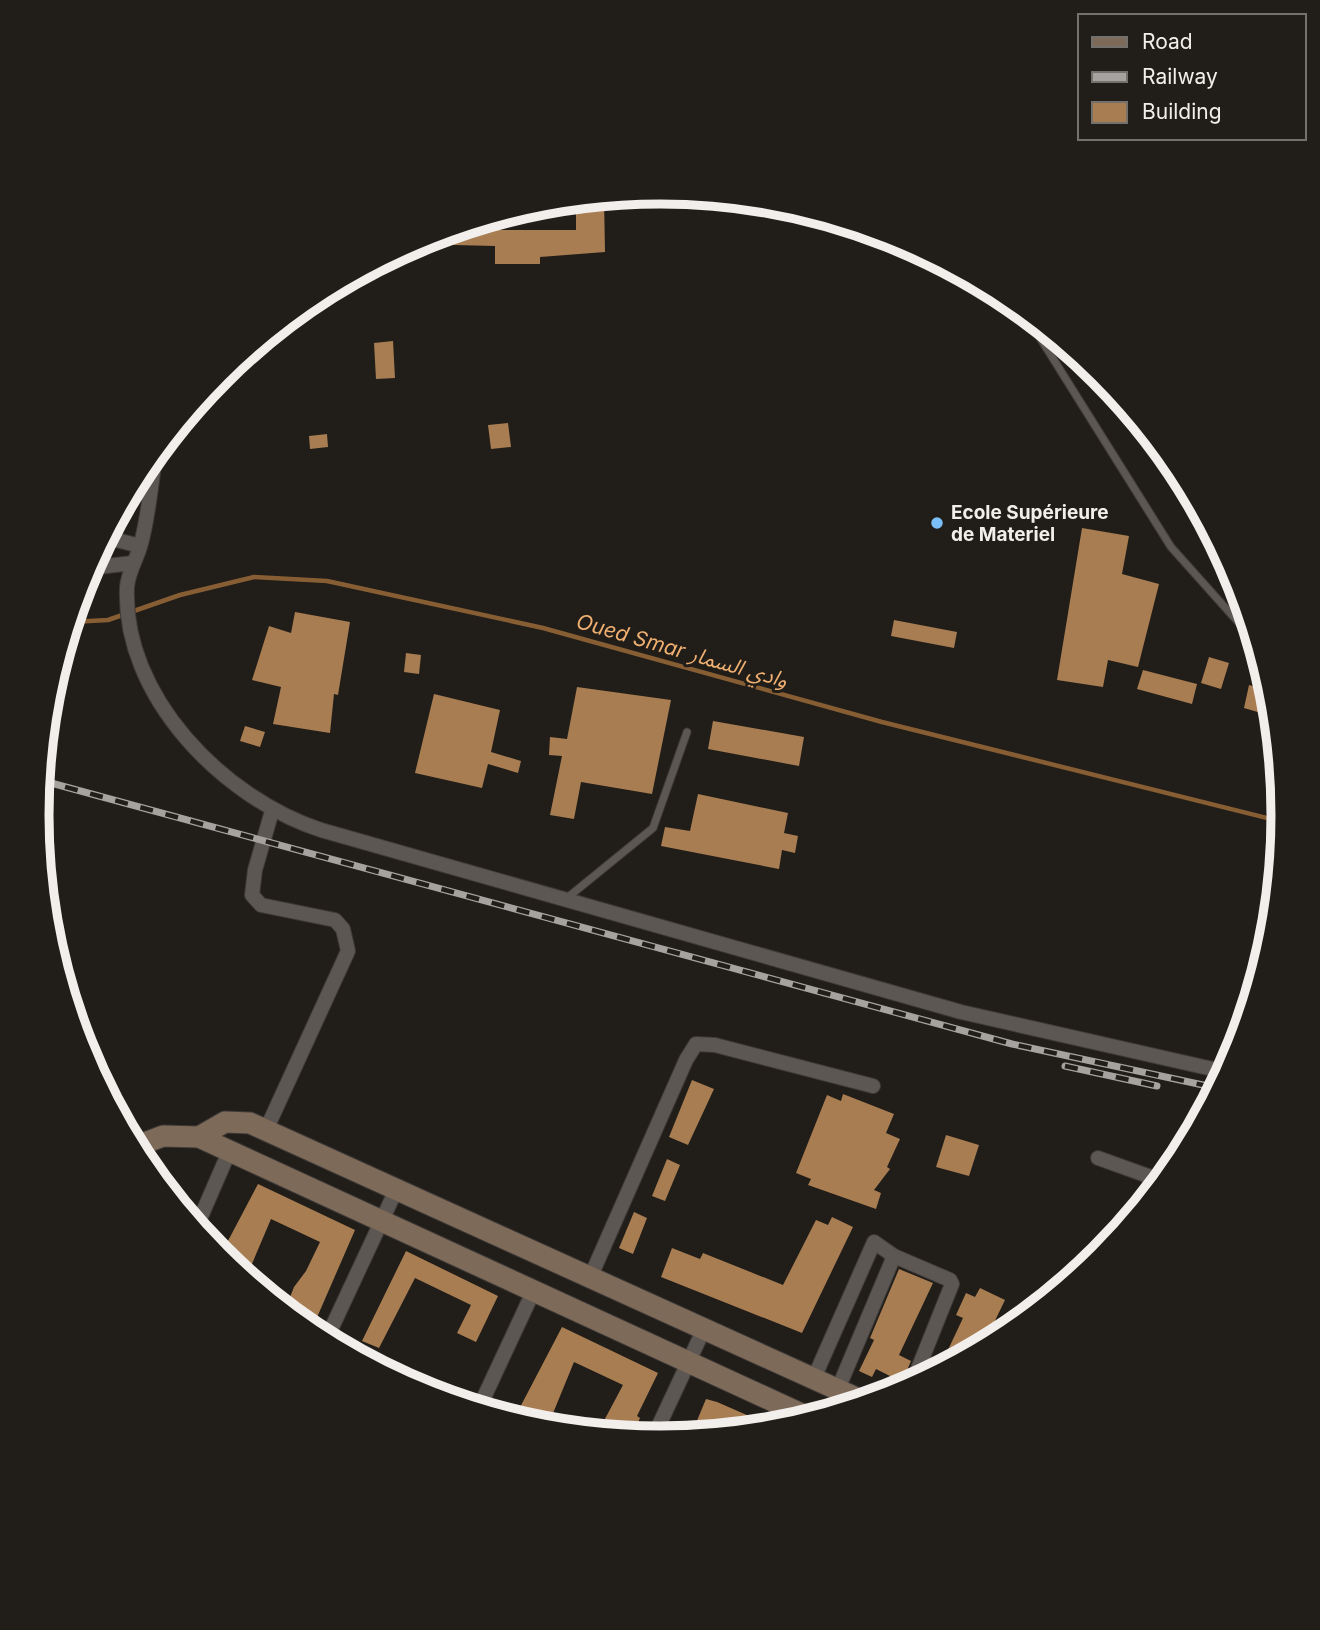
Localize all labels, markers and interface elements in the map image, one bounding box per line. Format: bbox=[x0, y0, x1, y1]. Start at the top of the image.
legend bbox=[1078, 14, 1306, 140]
text: Road bbox=[1142, 29, 1193, 54]
text: Railway bbox=[1142, 64, 1218, 89]
text: Building bbox=[1142, 99, 1222, 124]
place label: Ecole Supérieure de Materiel bbox=[951, 501, 1109, 546]
marker: Ecole Supérieure de Materiel bbox=[929, 515, 945, 531]
water label: Oued Smar وادي السمار bbox=[573, 608, 791, 696]

